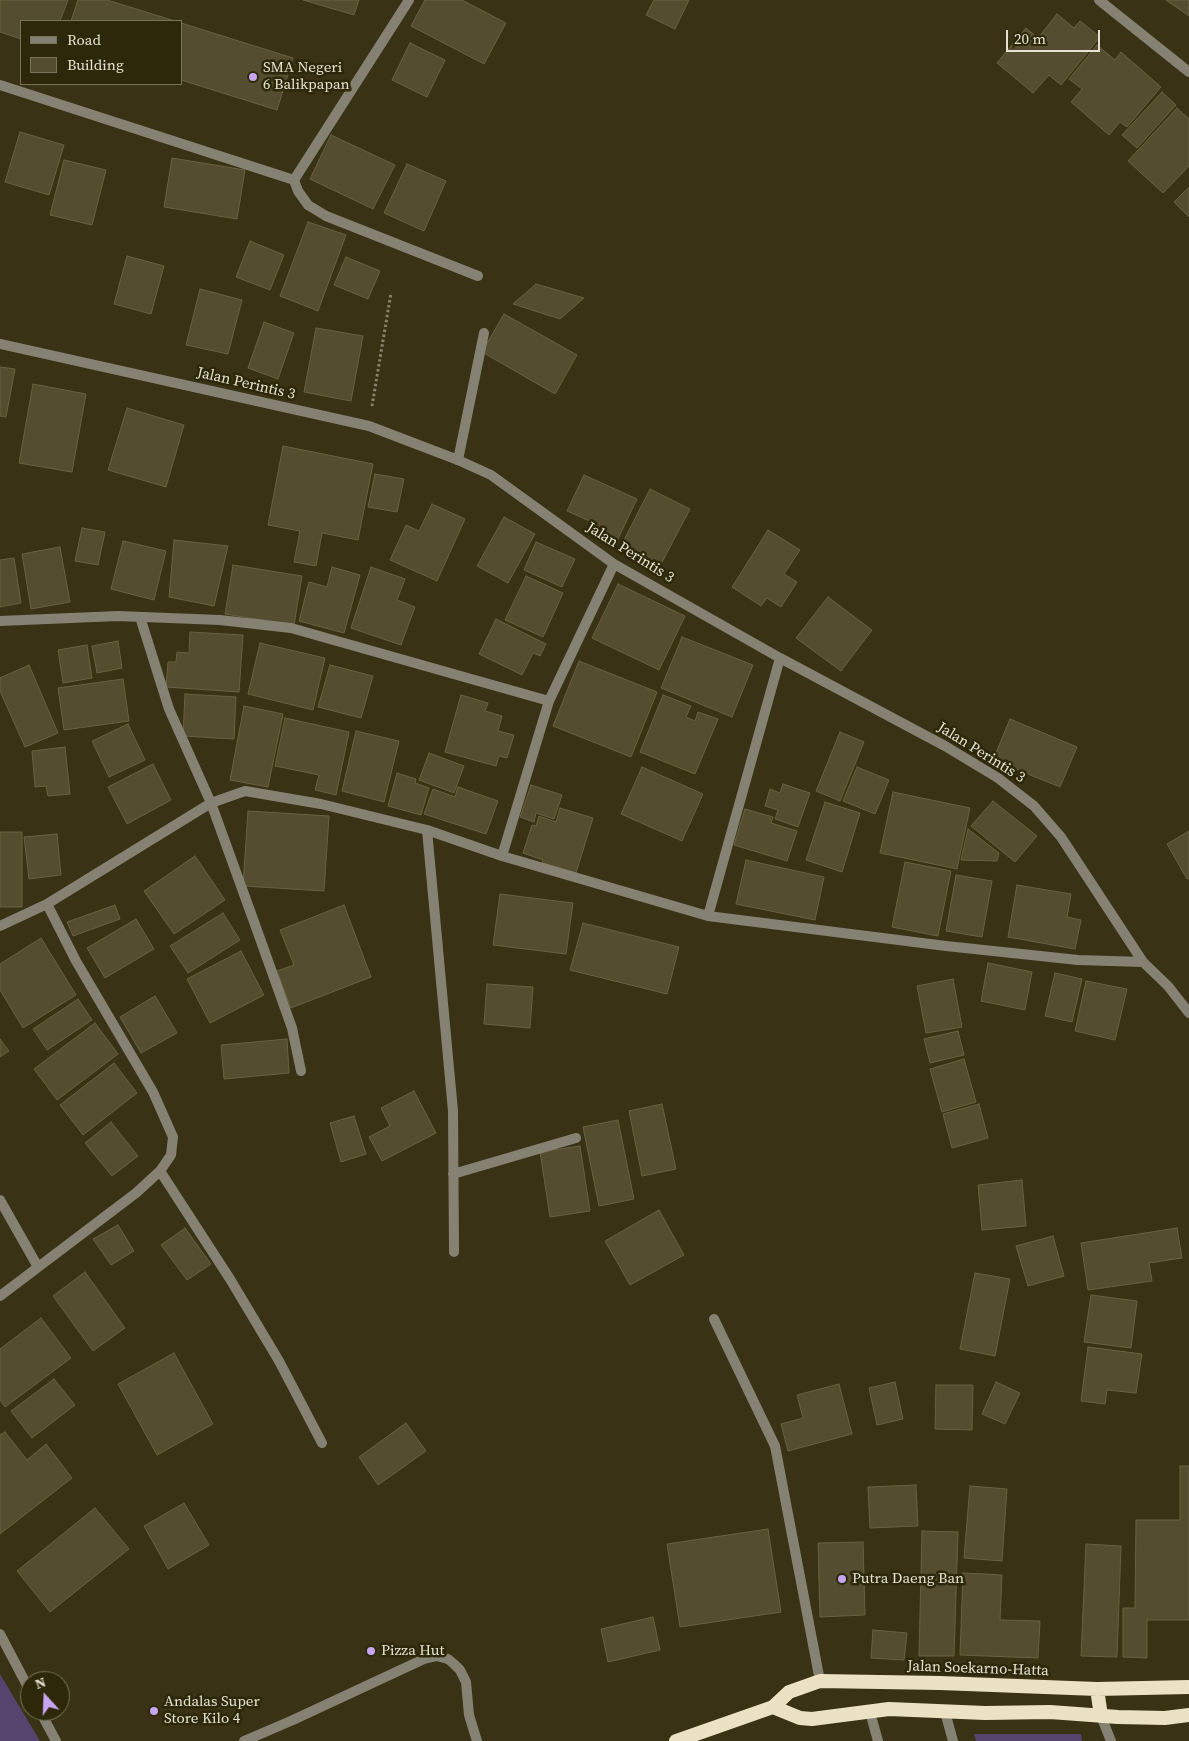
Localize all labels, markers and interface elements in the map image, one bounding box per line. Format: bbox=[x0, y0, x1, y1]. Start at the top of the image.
legend bbox=[20, 20, 182, 85]
scale bar bbox=[1009, 20, 1103, 52]
text: 20 m bbox=[1014, 28, 1046, 49]
text: Road bbox=[67, 29, 101, 50]
text: Building bbox=[67, 54, 124, 75]
place label: SMA Negeri 6 Balikpapan bbox=[263, 59, 350, 94]
marker: SMA Negeri 6 Balikpapan bbox=[247, 71, 259, 83]
street label: Jalan Perintis 3 bbox=[195, 364, 297, 404]
street label: Jalan Perintis 3 bbox=[583, 519, 677, 587]
street label: Jalan Perintis 3 bbox=[934, 719, 1028, 787]
place label: Putra Daeng Ban bbox=[852, 1570, 964, 1588]
marker: Putra Daeng Ban bbox=[836, 1573, 848, 1585]
place label: Pizza Hut bbox=[381, 1642, 444, 1660]
marker: Pizza Hut bbox=[365, 1645, 377, 1657]
street label: Jalan Soekarno-Hatta bbox=[907, 1658, 1049, 1680]
north arrow bbox=[20, 1671, 70, 1721]
text: N bbox=[32, 1672, 48, 1694]
place label: Andalas Super Store Kilo 4 bbox=[164, 1693, 260, 1728]
marker: Andalas Super Store Kilo 4 bbox=[148, 1705, 160, 1717]

